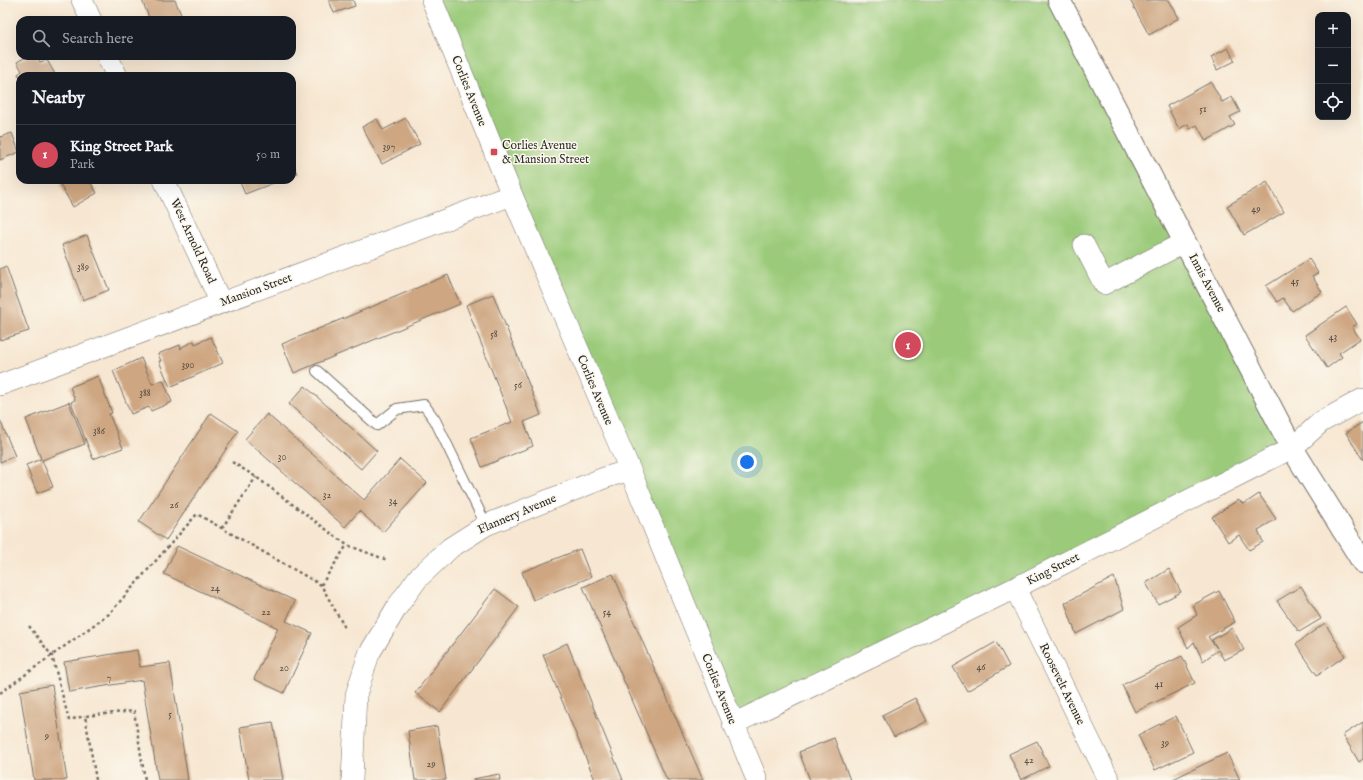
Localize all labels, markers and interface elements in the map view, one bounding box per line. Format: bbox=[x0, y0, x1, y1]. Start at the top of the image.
map controls bbox=[1315, 12, 1351, 120]
button: + bbox=[1315, 12, 1351, 48]
search box bbox=[16, 16, 296, 60]
icon: search bbox=[30, 27, 52, 49]
text: Search here bbox=[62, 29, 133, 48]
button: − bbox=[1315, 48, 1351, 84]
street label: Corlies Avenue bbox=[448, 53, 490, 129]
button: locate bbox=[1315, 84, 1351, 120]
text: Nearby bbox=[32, 88, 85, 109]
house number: 51 bbox=[1199, 103, 1207, 116]
text: King Street Park bbox=[70, 137, 173, 156]
place label: Corlies Avenue & Mansion Street bbox=[502, 138, 589, 167]
house number: 397 bbox=[383, 141, 396, 154]
text: 1 bbox=[43, 146, 47, 163]
text: 50 m bbox=[256, 146, 280, 163]
marker: Corlies Avenue & Mansion Street bbox=[489, 147, 499, 157]
text: Park bbox=[70, 156, 95, 173]
street label: West Arnold Road bbox=[167, 196, 219, 286]
house number: 49 bbox=[1251, 203, 1261, 216]
street label: Innis Avenue bbox=[1185, 251, 1229, 315]
house number: 389 bbox=[77, 261, 89, 274]
street label: Mansion Street bbox=[218, 270, 294, 310]
house number: 45 bbox=[1291, 275, 1300, 288]
house number: 58 bbox=[490, 328, 498, 341]
pin: 1 bbox=[895, 330, 921, 360]
house number: 43 bbox=[1329, 331, 1338, 344]
street label: Corlies Avenue bbox=[573, 353, 617, 428]
house number: 390 bbox=[181, 359, 195, 372]
house number: 56 bbox=[514, 379, 523, 392]
house number: 388 bbox=[139, 387, 151, 400]
house number: 386 bbox=[93, 425, 106, 438]
house number: 30 bbox=[278, 451, 286, 464]
your location bbox=[737, 452, 757, 472]
house number: 32 bbox=[323, 489, 332, 502]
street label: Flannery Avenue bbox=[475, 490, 559, 537]
house number: 34 bbox=[389, 495, 397, 508]
house number: 26 bbox=[170, 499, 179, 512]
street label: King Street bbox=[1024, 549, 1082, 589]
house number: 24 bbox=[210, 582, 220, 595]
house number: 22 bbox=[261, 606, 271, 619]
house number: 54 bbox=[603, 606, 611, 619]
street label: Roosevelt Avenue bbox=[1036, 641, 1089, 728]
street label: Corlies Avenue bbox=[698, 651, 740, 727]
house number: 46 bbox=[976, 661, 986, 674]
house number: 20 bbox=[279, 662, 289, 675]
house number: 7 bbox=[107, 672, 112, 685]
house number: 41 bbox=[1155, 678, 1164, 691]
house number: 5 bbox=[168, 708, 172, 721]
house number: 9 bbox=[44, 730, 49, 743]
house number: 39 bbox=[1161, 737, 1169, 750]
house number: 42 bbox=[1024, 754, 1034, 767]
house number: 29 bbox=[426, 758, 436, 771]

